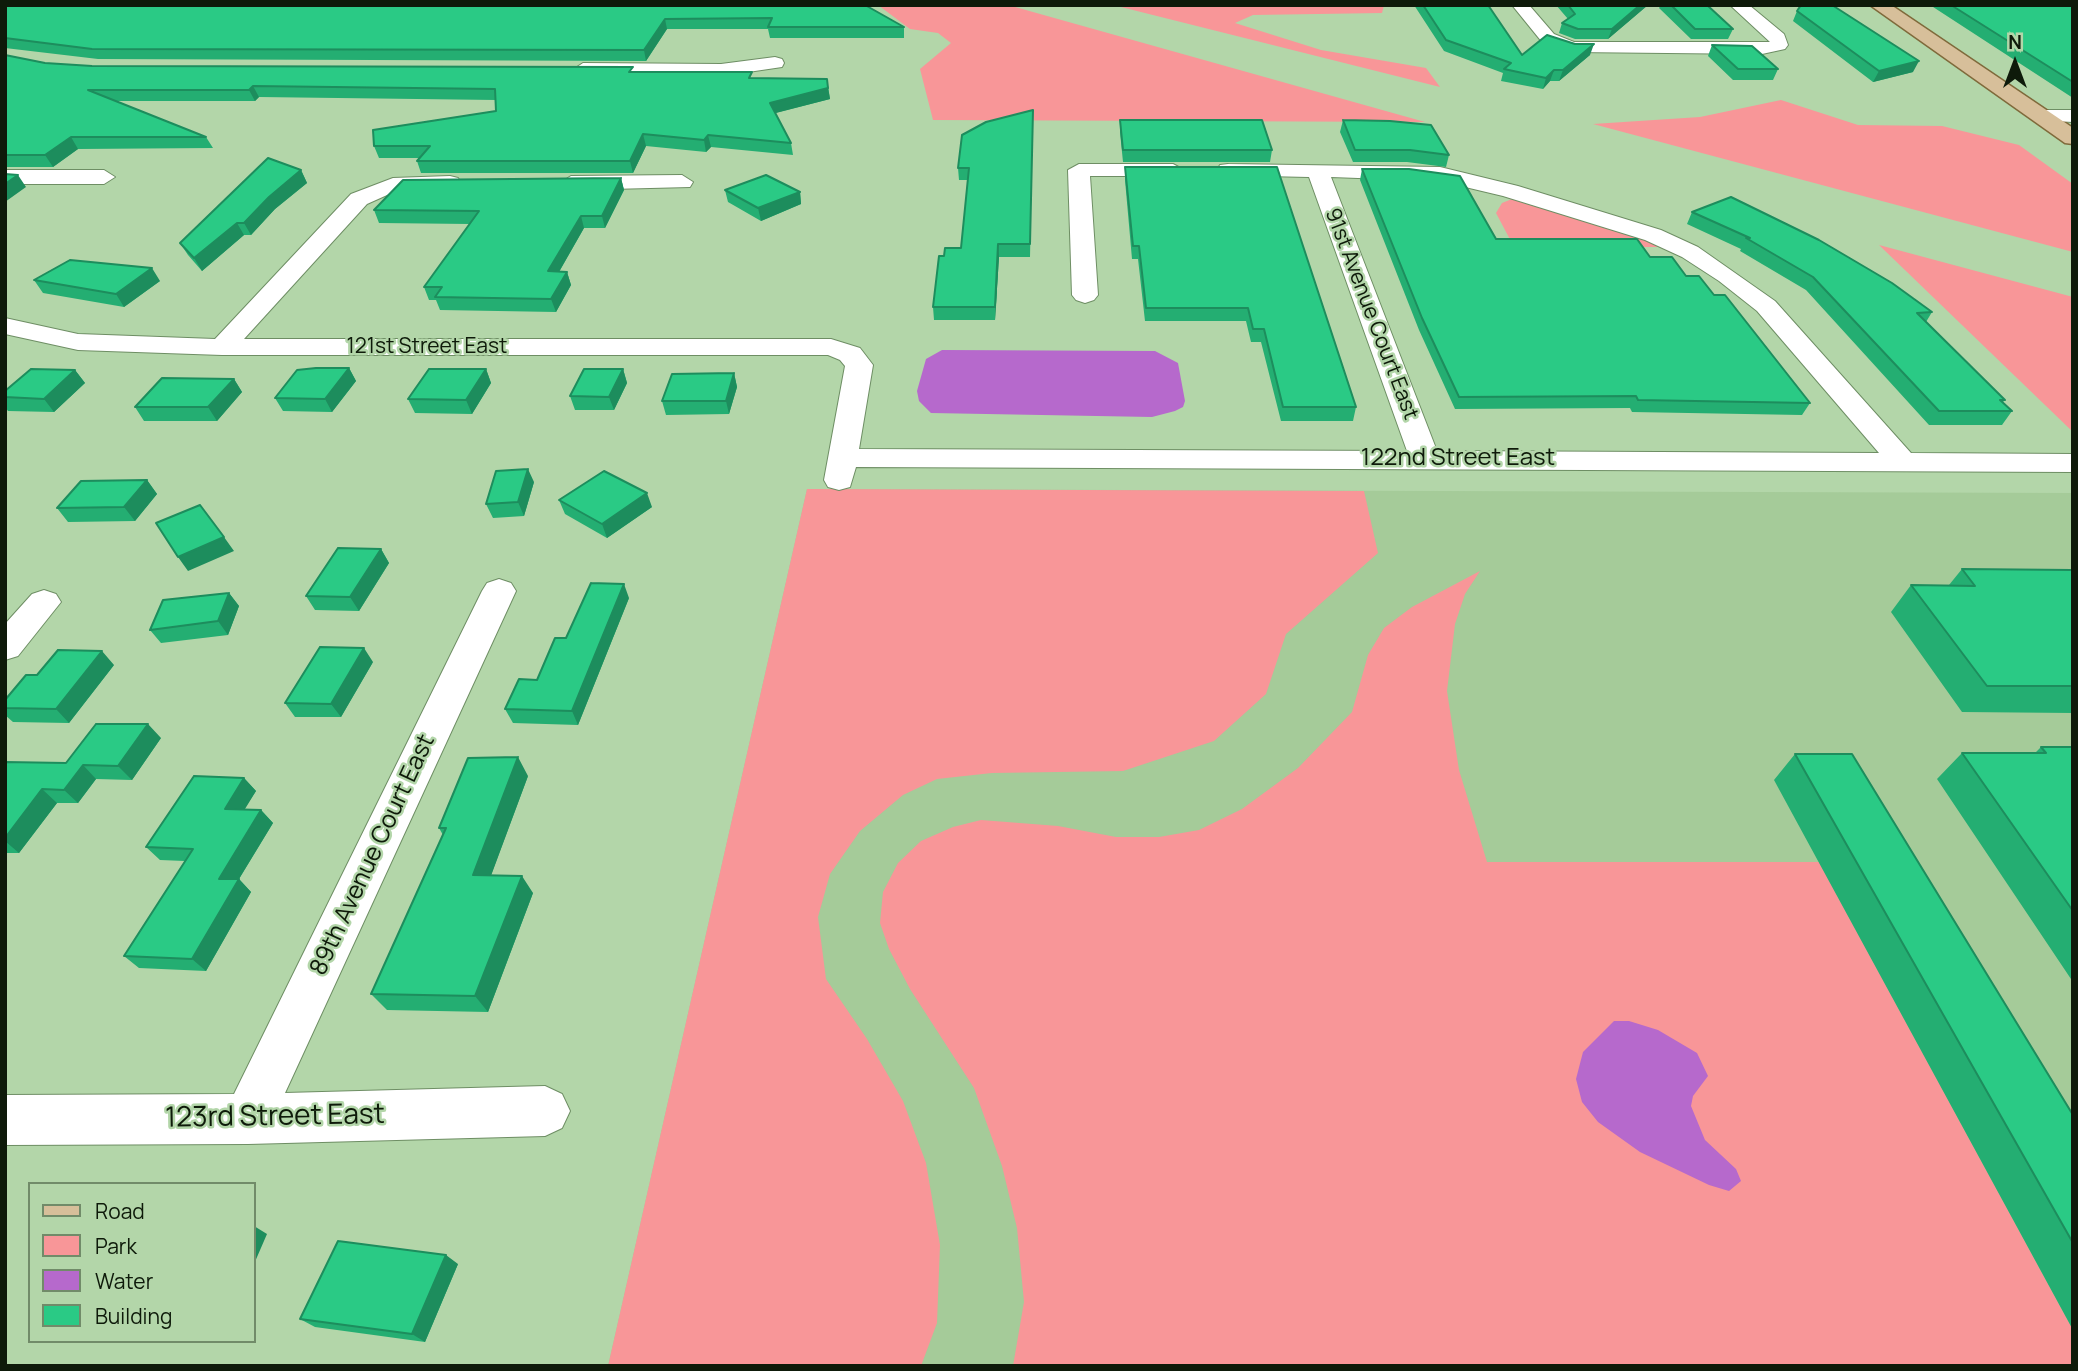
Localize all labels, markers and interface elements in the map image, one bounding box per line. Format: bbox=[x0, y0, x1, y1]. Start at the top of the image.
north arrow bbox=[1980, 28, 2050, 98]
text: N bbox=[2008, 29, 2022, 55]
street label: 91st Avenue Court East bbox=[1319, 205, 1423, 423]
street label: 121st Street East bbox=[347, 334, 507, 360]
street label: 122nd Street East bbox=[1361, 444, 1555, 472]
street label: 89th Avenue Court East bbox=[305, 730, 441, 980]
street label: 123rd Street East bbox=[165, 1098, 385, 1136]
legend bbox=[28, 1182, 256, 1343]
text: Road bbox=[95, 1197, 145, 1225]
text: Park bbox=[95, 1232, 137, 1260]
text: Water bbox=[95, 1267, 153, 1295]
text: Building bbox=[95, 1302, 172, 1330]

